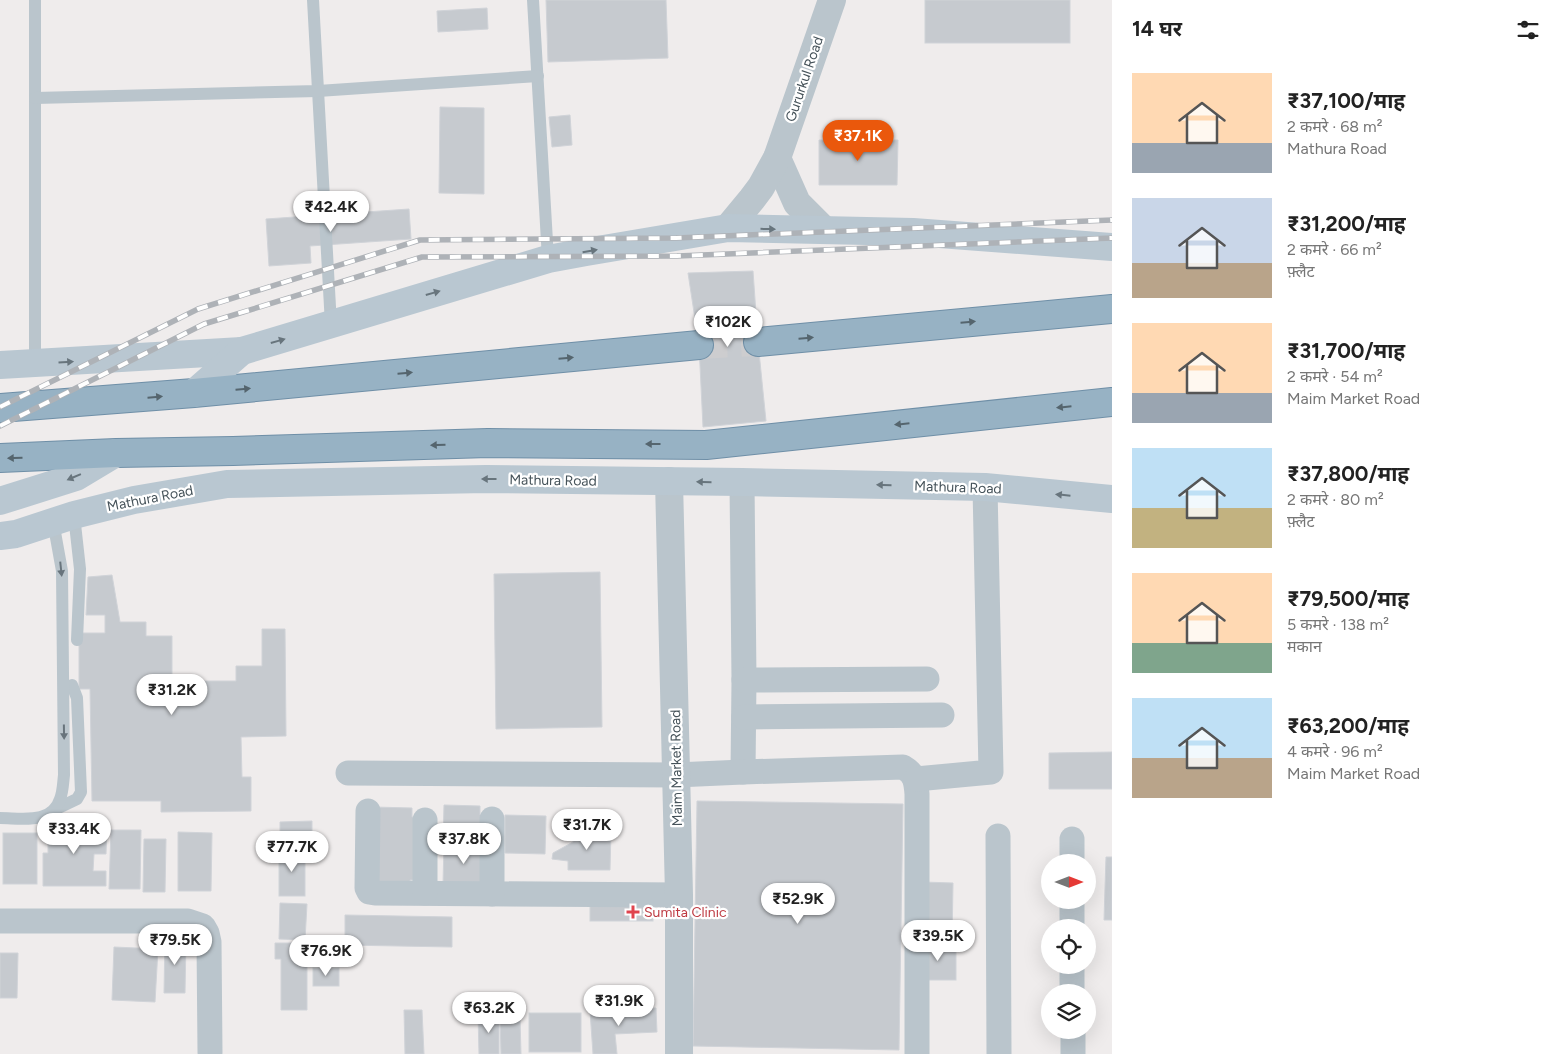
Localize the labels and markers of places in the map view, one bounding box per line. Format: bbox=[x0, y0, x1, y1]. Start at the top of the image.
pin: ₹37.1K bbox=[817, 120, 899, 162]
pin: ₹42.4K bbox=[290, 190, 372, 233]
pin: ₹102K bbox=[693, 306, 763, 348]
pin: ₹31.2K bbox=[131, 674, 213, 716]
pin: ₹31.7K bbox=[546, 808, 628, 851]
pin: ₹33.4K bbox=[33, 812, 115, 855]
pin: ₹37.8K bbox=[423, 822, 505, 865]
pin: ₹77.7K bbox=[251, 830, 333, 873]
pin: ₹52.9K bbox=[757, 882, 839, 925]
place label: Sumita Clinic bbox=[644, 904, 727, 921]
marker: Sumita Clinic bbox=[626, 905, 640, 919]
pin: ₹39.5K bbox=[897, 920, 979, 962]
pin: ₹79.5K bbox=[134, 924, 216, 966]
pin: ₹76.9K bbox=[285, 934, 367, 977]
pin: ₹31.9K bbox=[578, 984, 660, 1027]
pin: ₹63.2K bbox=[448, 992, 530, 1034]

